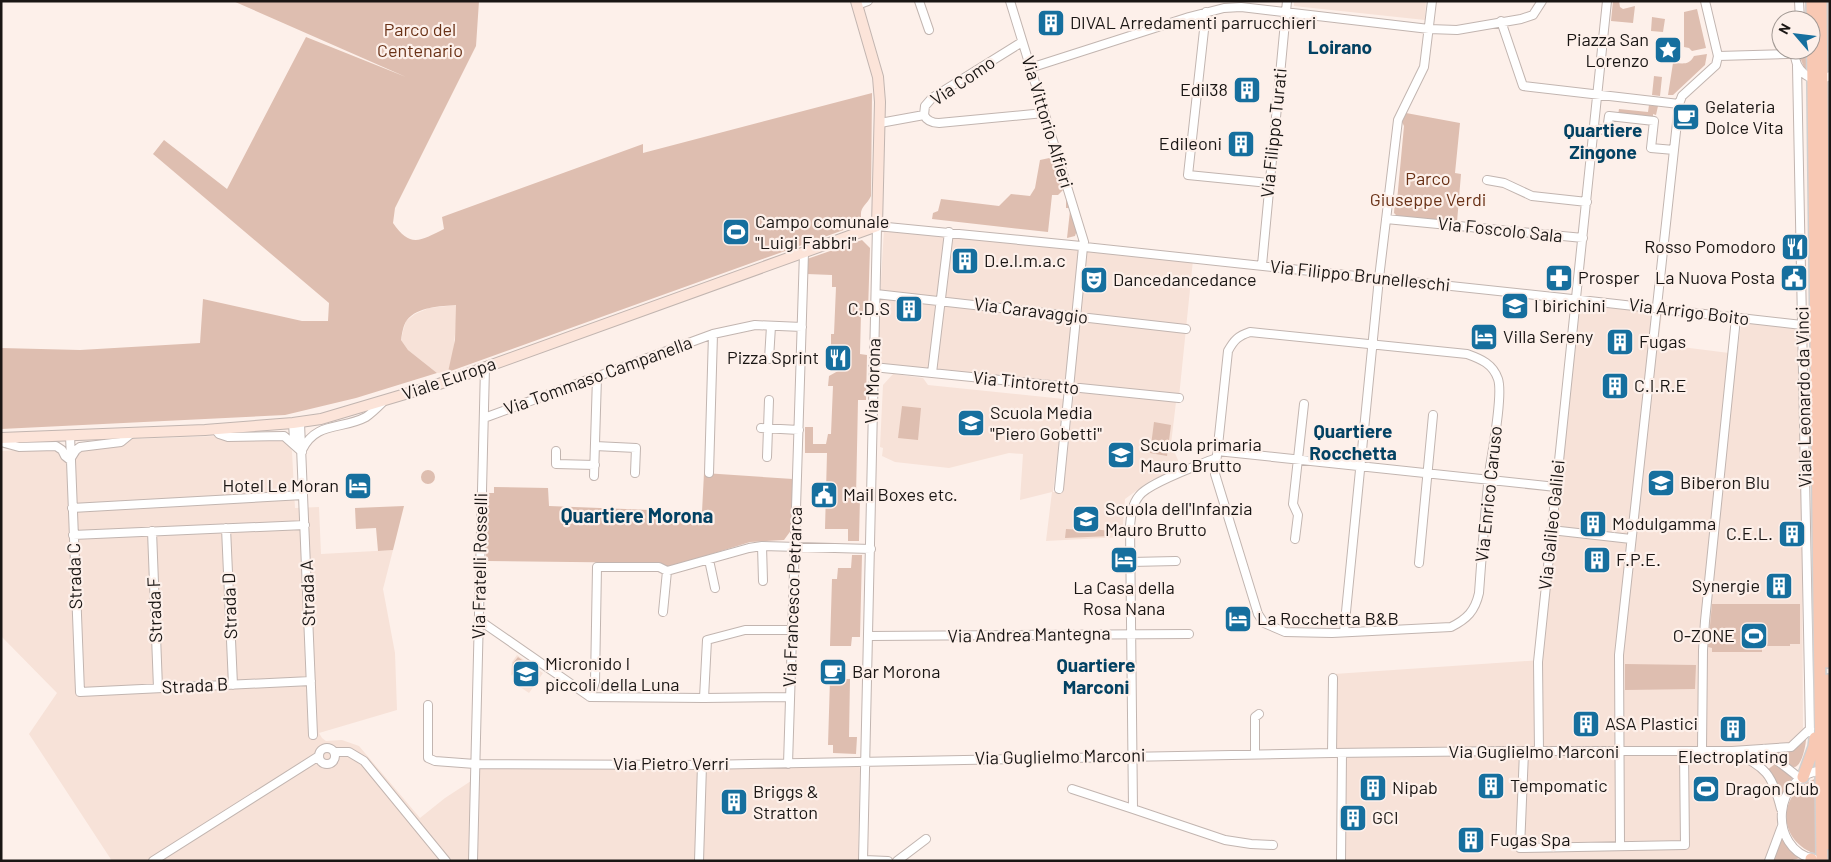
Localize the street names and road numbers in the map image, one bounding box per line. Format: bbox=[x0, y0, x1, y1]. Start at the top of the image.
street label: Via Como bbox=[926, 51, 999, 110]
street label: Via Vittorio Alfieri bbox=[1017, 53, 1079, 191]
street label: Via Filippo Turati bbox=[1255, 67, 1291, 199]
street label: Via Foscolo Sala bbox=[1436, 211, 1564, 247]
street label: Via Filippo Brunelleschi bbox=[1269, 255, 1451, 295]
street label: Via Caravaggio bbox=[973, 292, 1089, 328]
street label: Via Arrigo Boito bbox=[1628, 293, 1751, 329]
street label: Viale Leonardo da Vinci bbox=[1790, 306, 1816, 488]
street label: Via Tommaso Campanella bbox=[501, 331, 695, 419]
street label: Via Morona bbox=[860, 338, 884, 424]
street label: Viale Europa bbox=[399, 352, 498, 404]
street label: Via Tintoretto bbox=[972, 365, 1080, 399]
street label: Via Enrico Caruso bbox=[1470, 425, 1506, 563]
street label: Via Galileo Galilei bbox=[1533, 459, 1569, 591]
street label: Via Fratelli Rosselli bbox=[467, 493, 491, 639]
street label: Via Francesco Petrarca bbox=[778, 506, 806, 688]
street label: Strada C bbox=[62, 542, 86, 610]
street label: Strada A bbox=[295, 559, 319, 627]
street label: Strada D bbox=[217, 572, 241, 640]
street label: Strada F bbox=[142, 577, 166, 643]
street label: Via Andrea Mantegna bbox=[947, 622, 1111, 646]
street label: Strada B bbox=[161, 672, 229, 698]
street label: Via Guglielmo Marconi bbox=[1449, 740, 1619, 762]
street label: Via Guglielmo Marconi bbox=[974, 744, 1146, 768]
street label: Via Pietro Verri bbox=[613, 752, 729, 774]

